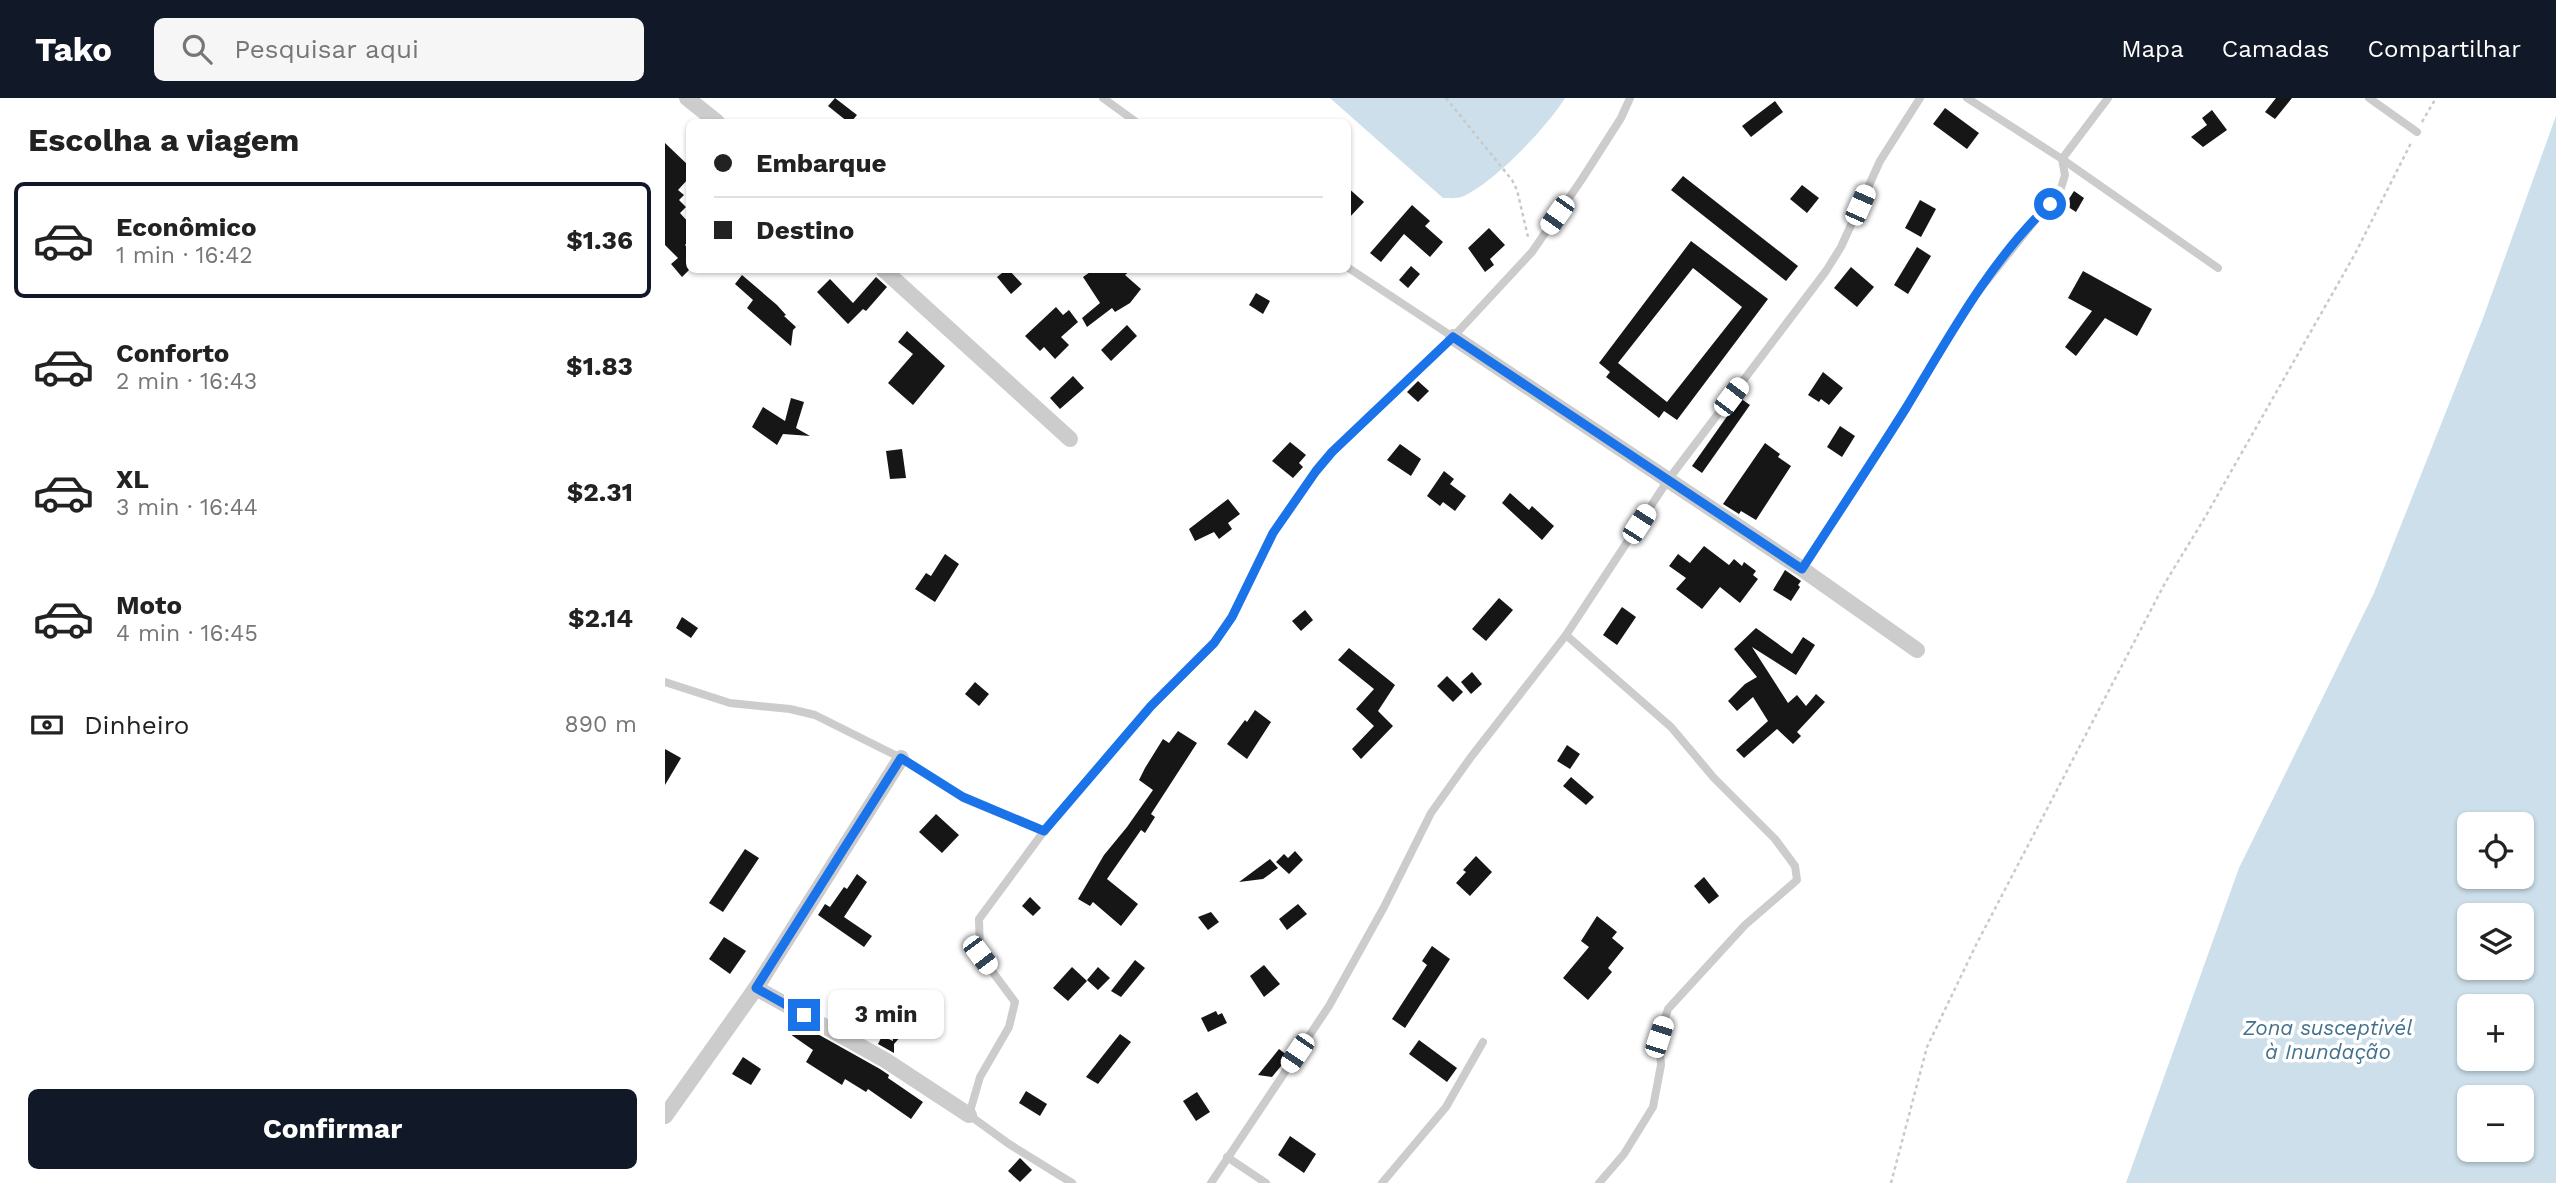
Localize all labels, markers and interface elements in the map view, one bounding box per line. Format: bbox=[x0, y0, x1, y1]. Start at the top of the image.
search box bbox=[154, 18, 644, 81]
text: Tako bbox=[35, 30, 112, 69]
icon: search bbox=[178, 30, 216, 68]
text: Pesquisar aqui bbox=[234, 34, 419, 64]
text: Mapa bbox=[2121, 35, 2184, 63]
text: Camadas bbox=[2222, 35, 2330, 63]
text: Compartilhar bbox=[2368, 35, 2521, 63]
text: Escolha a viagem bbox=[28, 121, 299, 159]
text: Embarque bbox=[756, 148, 887, 178]
car bbox=[1842, 182, 1879, 228]
route start bbox=[2034, 188, 2066, 220]
car bbox=[1537, 192, 1578, 238]
icon: car bbox=[32, 209, 95, 272]
text: Econômico bbox=[116, 212, 257, 242]
text: Destino bbox=[756, 215, 854, 245]
text: $1.36 bbox=[566, 225, 633, 255]
text: 1 min · 16:42 bbox=[116, 242, 253, 269]
icon: car bbox=[32, 335, 95, 398]
text: Conforto bbox=[116, 338, 229, 368]
text: $1.83 bbox=[566, 351, 633, 381]
text: 2 min · 16:43 bbox=[116, 368, 257, 395]
car bbox=[1710, 374, 1753, 420]
icon: car bbox=[32, 461, 95, 524]
text: XL bbox=[116, 464, 149, 494]
text: $2.31 bbox=[567, 477, 633, 507]
text: 3 min · 16:44 bbox=[116, 494, 258, 521]
car bbox=[1619, 501, 1660, 547]
icon: car bbox=[32, 587, 95, 650]
text: Moto bbox=[116, 590, 182, 620]
text: $2.14 bbox=[568, 603, 633, 633]
text: 4 min · 16:45 bbox=[116, 620, 258, 647]
icon: cash bbox=[28, 706, 66, 744]
text: Dinheiro bbox=[84, 710, 189, 740]
text: 890 m bbox=[565, 711, 637, 738]
map controls bbox=[2457, 812, 2534, 1162]
button: locate bbox=[2457, 812, 2534, 889]
button: layers bbox=[2457, 903, 2534, 980]
car bbox=[959, 932, 1002, 978]
callout: 3 min bbox=[829, 990, 944, 1040]
button: + bbox=[2457, 994, 2534, 1071]
route end bbox=[788, 999, 820, 1031]
text: 3 min bbox=[855, 1001, 917, 1028]
car bbox=[1643, 1014, 1676, 1060]
water label: Zona susceptivél à Inundação bbox=[2242, 1015, 2413, 1064]
car bbox=[1277, 1030, 1318, 1076]
button: − bbox=[2457, 1085, 2534, 1162]
button: Confirmar bbox=[28, 1089, 637, 1169]

